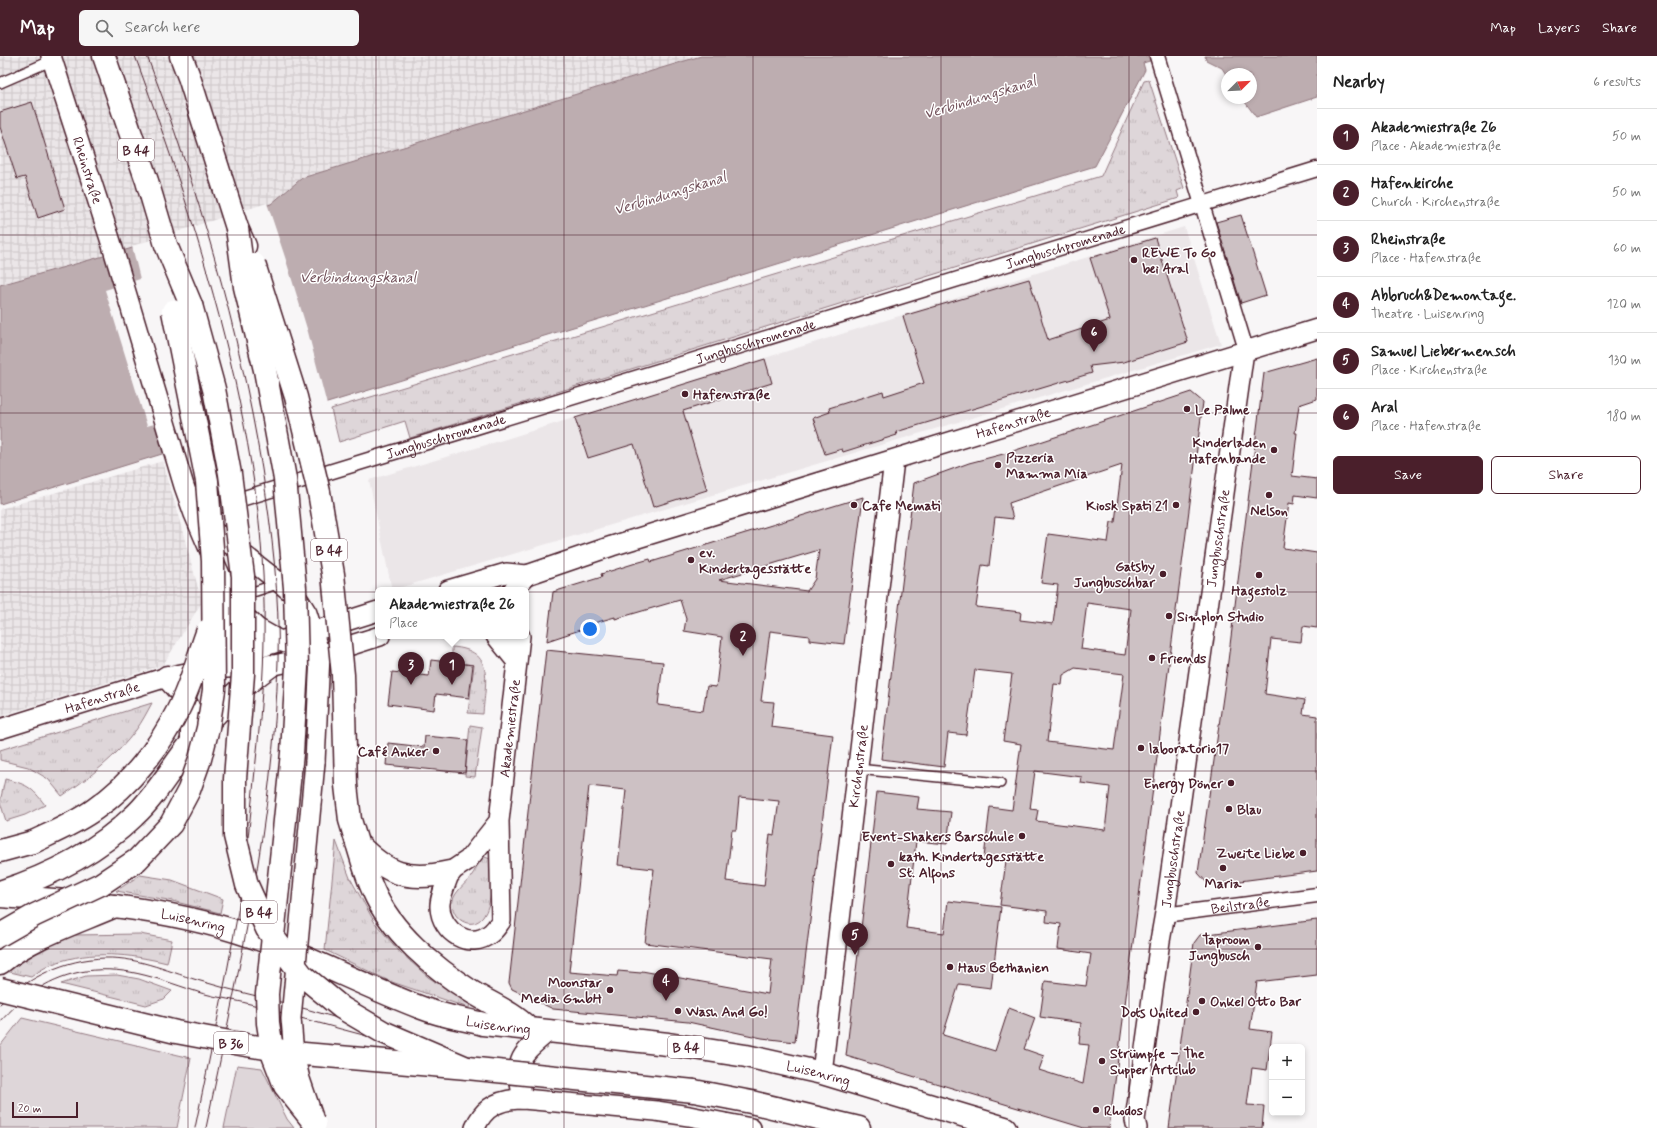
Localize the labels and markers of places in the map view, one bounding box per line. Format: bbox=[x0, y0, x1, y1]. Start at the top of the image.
place label: REWE To Go bei Aral bbox=[1142, 244, 1216, 278]
marker: REWE To Go bei Aral bbox=[1129, 255, 1139, 265]
pin: 6 bbox=[1081, 319, 1107, 352]
place label: Hafenstraße bbox=[693, 386, 770, 404]
marker: Hafenstraße bbox=[680, 389, 690, 399]
place label: Le Palme bbox=[1195, 401, 1250, 419]
marker: Le Palme bbox=[1182, 404, 1192, 414]
place label: Kinderladen Hafenbande bbox=[1189, 434, 1266, 468]
marker: Kinderladen Hafenbande bbox=[1269, 445, 1279, 455]
place label: Pizzeria Mamma Mia bbox=[1006, 449, 1088, 483]
marker: Pizzeria Mamma Mia bbox=[993, 460, 1003, 470]
marker: Nelson bbox=[1264, 490, 1274, 500]
place label: Cafe Memati bbox=[862, 497, 940, 515]
place label: Kiosk Spati 21 bbox=[1086, 497, 1168, 515]
marker: Cafe Memati bbox=[849, 500, 859, 510]
marker: Kiosk Spati 21 bbox=[1171, 500, 1181, 510]
place label: Nelson bbox=[1250, 502, 1288, 520]
place label: ev. Kindertagesstätte bbox=[699, 544, 811, 580]
marker: ev. Kindertagesstätte bbox=[686, 555, 696, 565]
place label: Gatsby Jungbuschbar bbox=[1074, 558, 1156, 594]
marker: Gatsby Jungbuschbar bbox=[1158, 569, 1168, 579]
marker: Hagestolz bbox=[1254, 570, 1264, 580]
place label: Hagestolz bbox=[1231, 582, 1287, 603]
place label: Simplon Studio bbox=[1177, 608, 1264, 626]
marker: Simplon Studio bbox=[1164, 611, 1174, 621]
pin: 2 bbox=[730, 623, 756, 656]
place label: Friends bbox=[1160, 650, 1207, 668]
pin: 3 bbox=[398, 652, 424, 685]
pin: 1 bbox=[439, 652, 465, 685]
marker: Friends bbox=[1147, 653, 1157, 663]
place label: laboratorio17 bbox=[1149, 740, 1229, 758]
place label: Café Anker bbox=[358, 743, 428, 761]
marker: laboratorio17 bbox=[1136, 743, 1146, 753]
marker: Café Anker bbox=[431, 746, 441, 756]
place label: Energy Döner bbox=[1144, 775, 1224, 795]
marker: Energy Döner bbox=[1226, 778, 1236, 788]
place label: Blau bbox=[1237, 801, 1261, 819]
marker: Blau bbox=[1224, 804, 1234, 814]
place label: Event-Shakers Barschule bbox=[862, 828, 1014, 846]
marker: Event-Shakers Barschule bbox=[1017, 831, 1027, 841]
place label: Zweite Liebe bbox=[1216, 845, 1295, 863]
place label: kath. Kindertagesstätte St. Alfons bbox=[899, 848, 1044, 884]
marker: Zweite Liebe bbox=[1298, 848, 1308, 858]
marker: kath. Kindertagesstätte St. Alfons bbox=[886, 859, 896, 869]
marker: Maria bbox=[1218, 863, 1228, 873]
place label: Maria bbox=[1205, 875, 1242, 893]
pin: 5 bbox=[842, 922, 868, 955]
place label: Taproom Jungbusch bbox=[1189, 931, 1250, 967]
marker: Taproom Jungbusch bbox=[1253, 942, 1263, 952]
place label: Haus Bethanien bbox=[958, 959, 1049, 977]
marker: Haus Bethanien bbox=[945, 962, 955, 972]
pin: 4 bbox=[653, 968, 679, 1001]
place label: Moonstar Media GmbH bbox=[521, 974, 602, 1008]
marker: Moonstar Media GmbH bbox=[605, 985, 615, 995]
place label: Onkel Otto Bar bbox=[1210, 993, 1302, 1011]
marker: Onkel Otto Bar bbox=[1197, 996, 1207, 1006]
place label: Wash And Go! bbox=[685, 1003, 768, 1021]
place label: Dots United bbox=[1121, 1004, 1188, 1022]
marker: Wash And Go! bbox=[673, 1006, 683, 1016]
marker: Dots United bbox=[1191, 1007, 1201, 1017]
place label: Strümpfe – The Supper Artclub bbox=[1110, 1045, 1205, 1079]
marker: Strümpfe – The Supper Artclub bbox=[1097, 1056, 1107, 1066]
place label: Rhodos bbox=[1104, 1102, 1144, 1120]
marker: Rhodos bbox=[1091, 1105, 1101, 1115]

